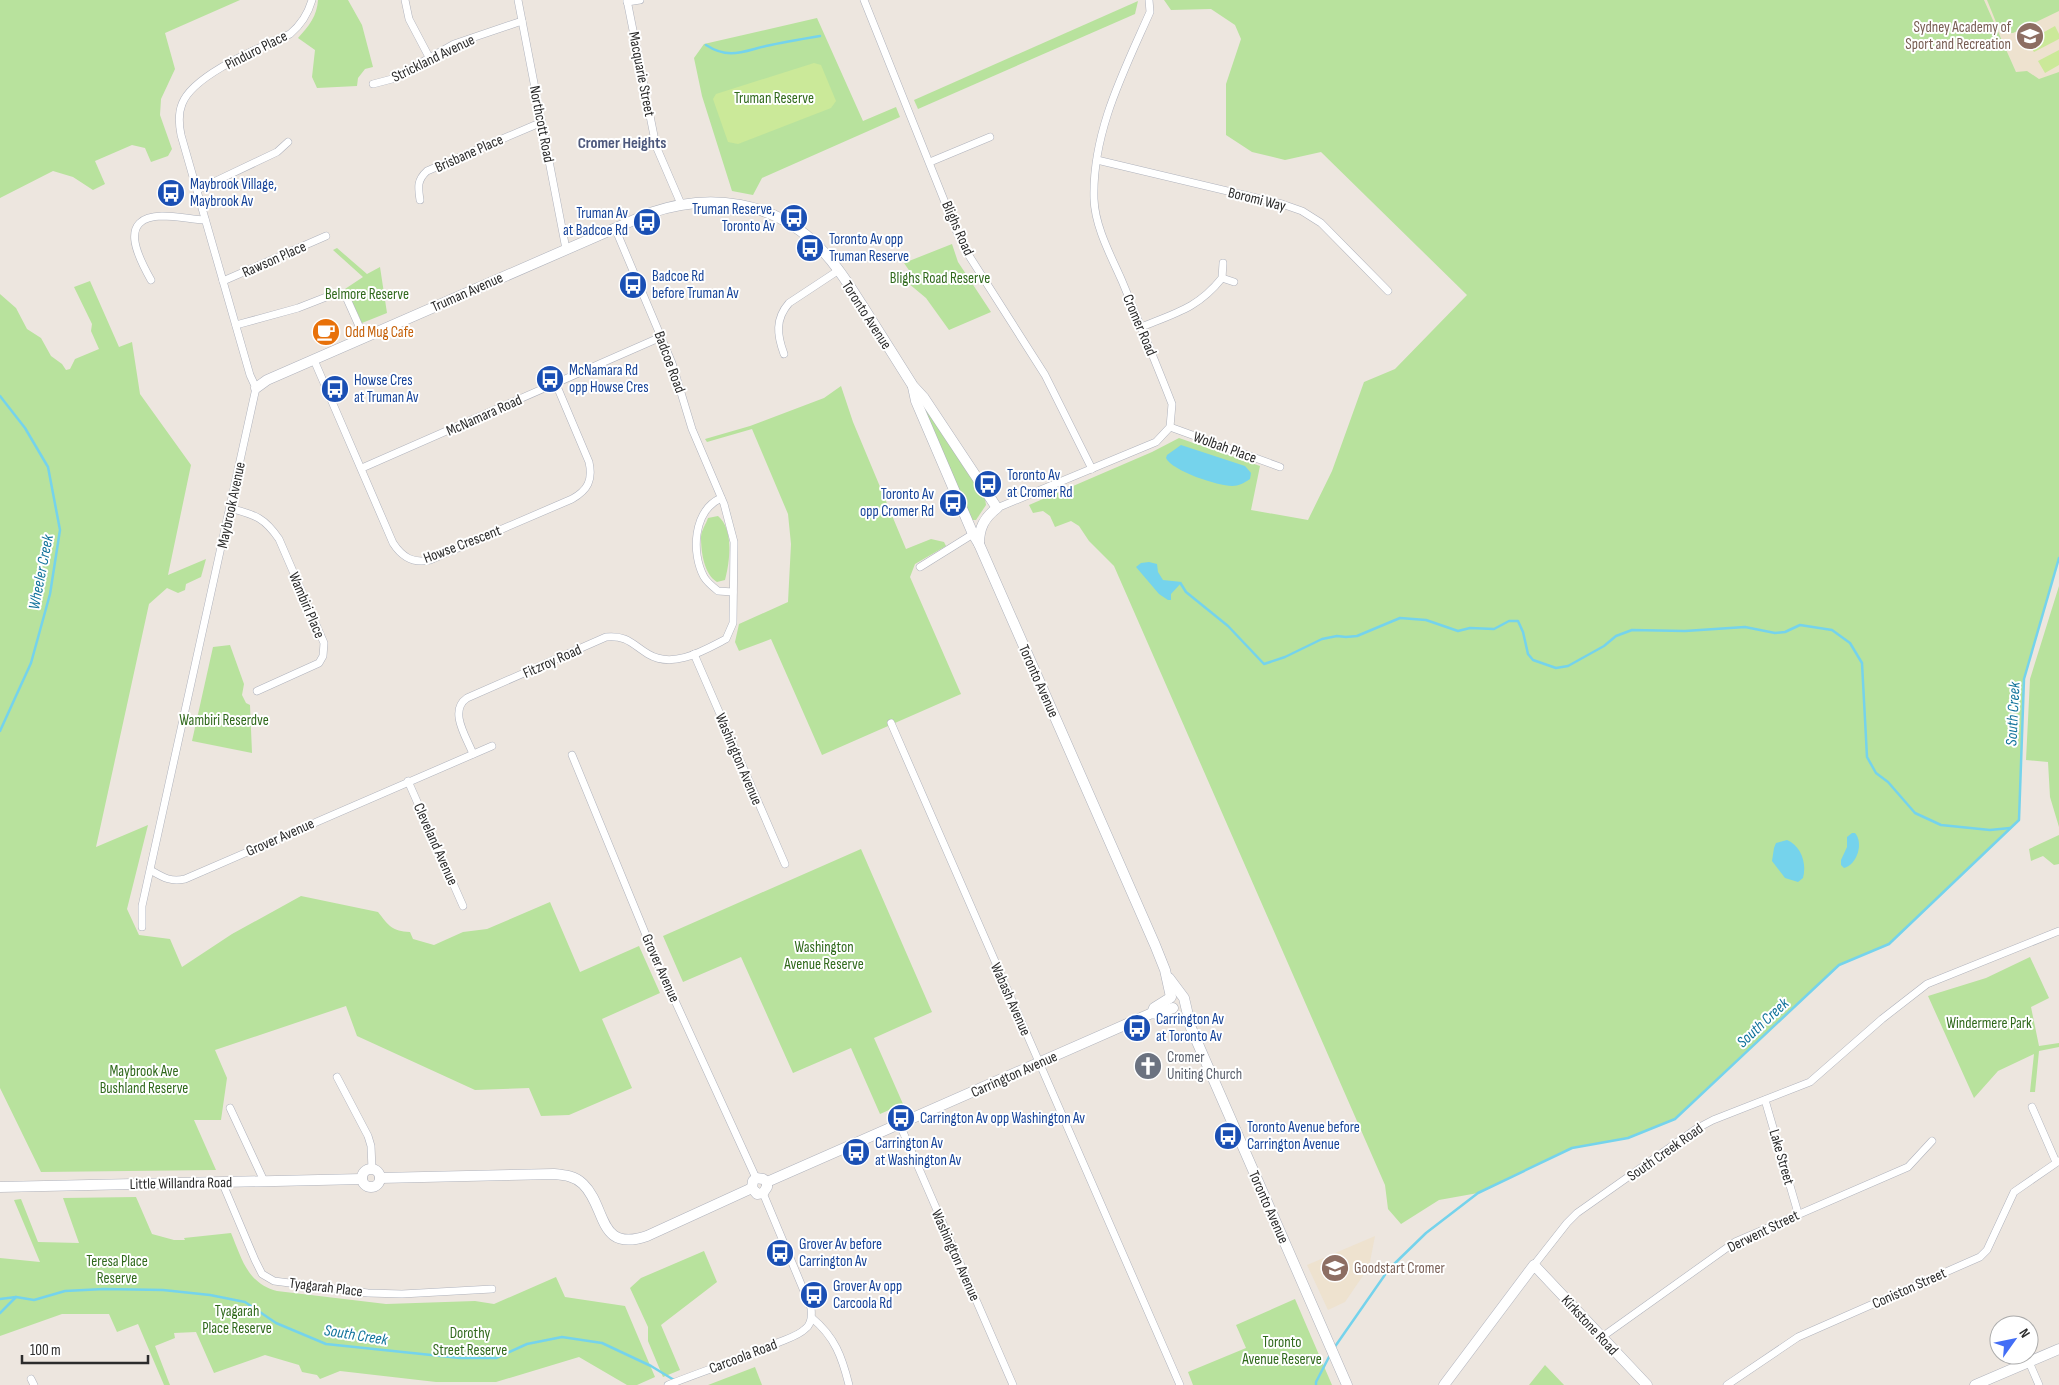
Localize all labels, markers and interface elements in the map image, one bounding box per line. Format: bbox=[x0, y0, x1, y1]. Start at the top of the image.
place label: Sydney Academy of Sport and Recreation bbox=[1905, 18, 2012, 54]
school or university icon: Sydney Academy of Sport and Recreation bbox=[2015, 21, 2045, 51]
street label: Pinduro Place bbox=[222, 27, 291, 74]
street label: Strickland Avenue bbox=[389, 30, 478, 87]
street label: Macquarie Street bbox=[624, 30, 659, 119]
street label: Northcott Road bbox=[525, 84, 558, 164]
park label: Truman Reserve bbox=[734, 89, 814, 108]
street label: Brisbane Place bbox=[432, 130, 506, 177]
district label: Cromer Heights bbox=[578, 134, 666, 153]
place label: Maybrook Village, Maybrook Av bbox=[190, 175, 277, 211]
bus stop icon: Maybrook Village, Maybrook Av bbox=[156, 178, 186, 208]
street label: Boromi Way bbox=[1226, 183, 1288, 216]
street label: Blighs Road bbox=[937, 198, 978, 258]
place label: Truman Reserve, Toronto Av bbox=[692, 200, 775, 236]
bus stop icon: Truman Reserve, Toronto Av bbox=[779, 203, 809, 233]
place label: Truman Av at Badcoe Rd bbox=[563, 204, 628, 240]
bus stop icon: Truman Av at Badcoe Rd bbox=[632, 207, 662, 237]
place label: Toronto Av opp Truman Reserve bbox=[829, 230, 909, 266]
bus stop icon: Toronto Av opp Truman Reserve bbox=[795, 233, 825, 263]
street label: Rawson Place bbox=[239, 237, 309, 282]
place label: Badcoe Rd before Truman Av bbox=[652, 267, 739, 303]
street label: Truman Avenue bbox=[428, 268, 506, 317]
park label: Blighs Road Reserve bbox=[890, 269, 990, 288]
bus stop icon: Badcoe Rd before Truman Av bbox=[618, 270, 648, 300]
street label: Toronto Avenue bbox=[837, 277, 896, 353]
park label: Belmore Reserve bbox=[325, 285, 409, 304]
street label: Cromer Road bbox=[1118, 292, 1161, 359]
cafe icon: Odd Mug Cafe bbox=[311, 317, 341, 347]
place label: Odd Mug Cafe bbox=[345, 323, 414, 342]
street label: Badcoe Road bbox=[650, 329, 689, 396]
place label: McNamara Rd opp Howse Cres bbox=[569, 361, 649, 397]
bus stop icon: McNamara Rd opp Howse Cres bbox=[535, 364, 565, 394]
place label: Howse Cres at Truman Av bbox=[354, 371, 419, 407]
bus stop icon: Howse Cres at Truman Av bbox=[320, 374, 350, 404]
street label: McNamara Road bbox=[443, 390, 525, 441]
street label: Wolbah Place bbox=[1190, 427, 1259, 468]
street label: Maybrook Avenue bbox=[213, 460, 250, 550]
place label: Toronto Av at Cromer Rd bbox=[1007, 466, 1073, 502]
bus stop icon: Toronto Av at Cromer Rd bbox=[973, 469, 1003, 499]
place label: Toronto Av opp Cromer Rd bbox=[860, 485, 934, 521]
bus stop icon: Toronto Av opp Cromer Rd bbox=[938, 488, 968, 518]
street label: Howse Crescent bbox=[421, 521, 504, 568]
water label: Wheeler Creek bbox=[25, 532, 58, 611]
street label: Wambiri Place bbox=[284, 569, 329, 641]
street label: Fitzroy Road bbox=[520, 640, 584, 683]
street label: Toronto Avenue bbox=[1014, 642, 1063, 721]
water label: South Creek bbox=[2002, 681, 2025, 747]
street label: Washington Avenue bbox=[711, 710, 766, 808]
park label: Wambiri Reserdve bbox=[179, 711, 269, 730]
street label: Cleveland Avenue bbox=[409, 800, 462, 888]
street label: Grover Avenue bbox=[243, 814, 317, 861]
street label: Grover Avenue bbox=[637, 931, 684, 1005]
park label: Washington Avenue Reserve bbox=[783, 938, 864, 974]
street label: Wabash Avenue bbox=[986, 960, 1035, 1039]
water label: South Creek bbox=[1733, 994, 1794, 1052]
place label: Carrington Av at Toronto Av bbox=[1156, 1010, 1224, 1046]
bus stop icon: Carrington Av at Toronto Av bbox=[1122, 1013, 1152, 1043]
park label: Windermere Park bbox=[1946, 1014, 2032, 1033]
street label: Carrington Avenue bbox=[968, 1047, 1060, 1102]
place label: Cromer Uniting Church bbox=[1167, 1048, 1242, 1084]
church icon: Cromer Uniting Church bbox=[1133, 1051, 1163, 1081]
park label: Maybrook Ave Bushland Reserve bbox=[100, 1062, 188, 1098]
bus stop icon: Carrington Av opp Washington Av bbox=[886, 1103, 916, 1133]
place label: Carrington Av opp Washington Av bbox=[920, 1109, 1085, 1128]
place label: Toronto Avenue before Carrington Avenue bbox=[1247, 1118, 1360, 1154]
street label: South Creek Road bbox=[1623, 1119, 1707, 1186]
bus stop icon: Toronto Avenue before Carrington Avenue bbox=[1213, 1121, 1243, 1151]
street label: Lake Street bbox=[1765, 1127, 1799, 1187]
place label: Carrington Av at Washington Av bbox=[875, 1134, 962, 1170]
bus stop icon: Carrington Av at Washington Av bbox=[841, 1137, 871, 1167]
street label: Toronto Avenue bbox=[1244, 1168, 1293, 1247]
street label: Little Willandra Road bbox=[130, 1173, 232, 1194]
street label: Washington Avenue bbox=[927, 1206, 984, 1304]
street label: Derwent Street bbox=[1724, 1206, 1803, 1257]
place label: Grover Av before Carrington Av bbox=[799, 1235, 882, 1271]
bus stop icon: Grover Av before Carrington Av bbox=[765, 1238, 795, 1268]
park label: Teresa Place Reserve bbox=[86, 1252, 148, 1288]
school or university icon: Goodstart Cromer bbox=[1320, 1253, 1350, 1283]
place label: Goodstart Cromer bbox=[1354, 1259, 1445, 1278]
street label: Coniston Street bbox=[1869, 1264, 1950, 1313]
street label: Tyagarah Place bbox=[288, 1274, 364, 1301]
place label: Grover Av opp Carcoola Rd bbox=[833, 1277, 902, 1313]
bus stop icon: Grover Av opp Carcoola Rd bbox=[799, 1280, 829, 1310]
street label: Kirkstone Road bbox=[1557, 1291, 1622, 1359]
park label: Tyagarah Place Reserve bbox=[202, 1302, 272, 1338]
north arrow bbox=[1989, 1315, 2039, 1365]
water label: South Creek bbox=[323, 1321, 390, 1350]
park label: Dorothy Street Reserve bbox=[433, 1324, 507, 1360]
text: N bbox=[2015, 1325, 2034, 1341]
scale bar bbox=[22, 1332, 149, 1364]
park label: Toronto Avenue Reserve bbox=[1241, 1333, 1322, 1369]
street label: Carcoola Road bbox=[707, 1335, 780, 1378]
text: 100 m bbox=[30, 1341, 61, 1360]

